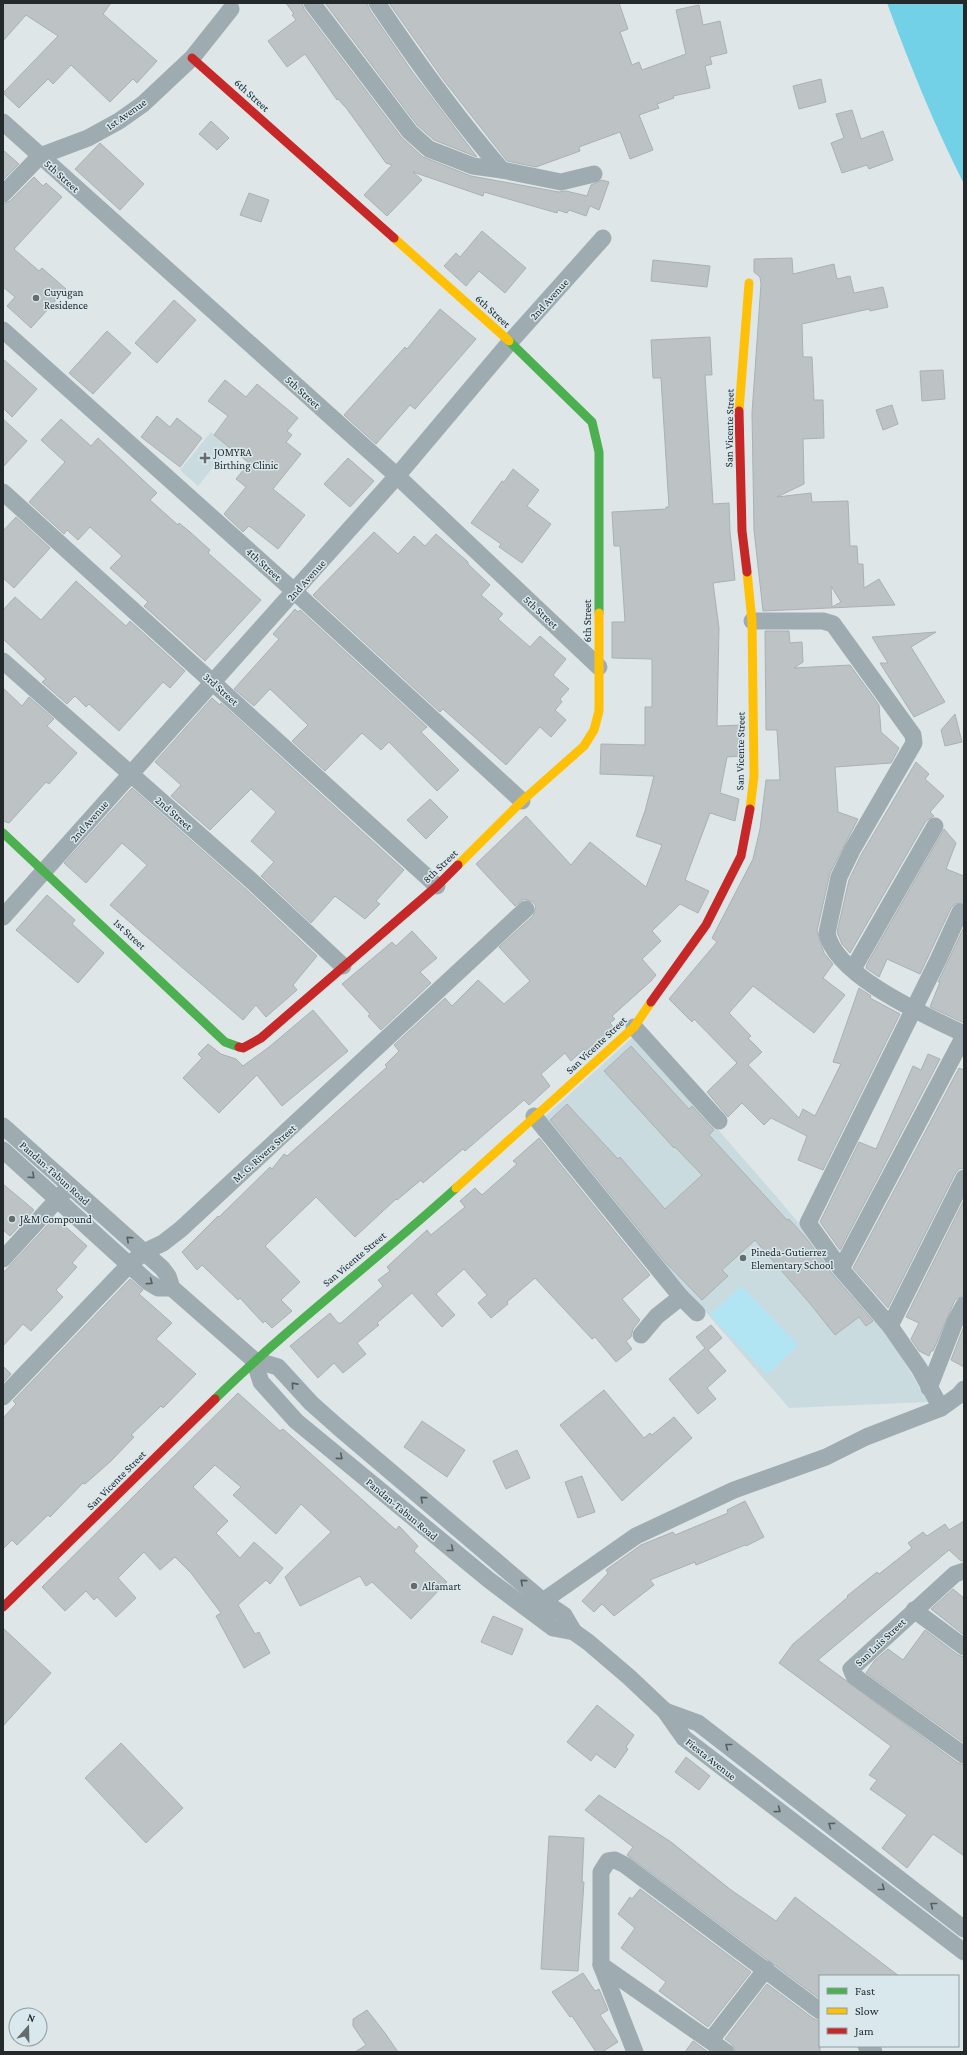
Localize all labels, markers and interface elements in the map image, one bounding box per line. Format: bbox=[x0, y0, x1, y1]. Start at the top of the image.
street label: 6th Street bbox=[232, 76, 272, 114]
street label: 1st Avenue bbox=[104, 96, 148, 132]
street label: 5th Street bbox=[42, 157, 82, 195]
street label: 2nd Avenue bbox=[527, 276, 571, 322]
place label: Cuyugan Residence bbox=[44, 286, 88, 311]
street label: 6th Street bbox=[473, 292, 513, 330]
marker: Cuyugan Residence bbox=[31, 293, 41, 303]
street label: 5th Street bbox=[283, 373, 323, 411]
street label: San Vicente Street bbox=[722, 388, 736, 467]
place label: JOMYRA Birthing Clinic bbox=[213, 446, 279, 472]
marker: JOMYRA Birthing Clinic bbox=[199, 452, 211, 464]
street label: 4th Street bbox=[244, 545, 284, 583]
street label: 2nd Avenue bbox=[284, 557, 328, 603]
street label: 5th Street bbox=[521, 593, 561, 631]
street label: 6th Street bbox=[581, 599, 593, 642]
street label: 3rd Street bbox=[201, 670, 241, 708]
street label: San Vicente Street bbox=[733, 711, 747, 790]
street label: 2nd Street bbox=[153, 794, 195, 832]
street label: 2nd Avenue bbox=[68, 798, 110, 844]
street label: 8th Street bbox=[420, 846, 460, 885]
street label: 1st Street bbox=[111, 916, 149, 952]
street label: San Vicente Street bbox=[563, 1014, 629, 1076]
street label: M. G. Rivera Street bbox=[230, 1121, 298, 1184]
street label: Pandan-Tabun Road bbox=[18, 1139, 92, 1208]
one-way arrow bbox=[27, 1172, 35, 1179]
place label: J&M Compound bbox=[19, 1213, 92, 1226]
marker: J&M Compound bbox=[7, 1214, 17, 1224]
street label: San Vicente Street bbox=[320, 1229, 388, 1289]
one-way arrow bbox=[126, 1236, 134, 1243]
place label: Pineda-Gutierrez Elementary School bbox=[751, 1246, 834, 1272]
marker: Pineda-Gutierrez Elementary School bbox=[738, 1253, 748, 1263]
one-way arrow bbox=[145, 1277, 152, 1284]
one-way arrow bbox=[291, 1382, 299, 1390]
street label: San Vicente Street bbox=[84, 1448, 148, 1512]
one-way arrow bbox=[335, 1453, 342, 1460]
street label: Pandan-Tabun Road bbox=[364, 1476, 440, 1542]
one-way arrow bbox=[420, 1496, 428, 1503]
one-way arrow bbox=[446, 1544, 453, 1551]
place label: Alfamart bbox=[422, 1580, 461, 1592]
one-way arrow bbox=[520, 1580, 527, 1587]
marker: Alfamart bbox=[409, 1581, 419, 1591]
street label: San Luis Street bbox=[852, 1615, 908, 1668]
street label: Fiesta Avenue bbox=[683, 1736, 739, 1782]
one-way arrow bbox=[725, 1744, 732, 1751]
one-way arrow bbox=[774, 1805, 781, 1813]
one-way arrow bbox=[828, 1822, 835, 1830]
one-way arrow bbox=[877, 1883, 884, 1890]
one-way arrow bbox=[931, 1903, 938, 1910]
legend bbox=[819, 1975, 959, 2047]
text: Fast bbox=[855, 1984, 876, 1998]
text: Slow bbox=[855, 2004, 879, 2018]
north arrow bbox=[8, 2007, 48, 2047]
text: N bbox=[26, 2011, 37, 2025]
text: Jam bbox=[854, 2024, 874, 2038]

